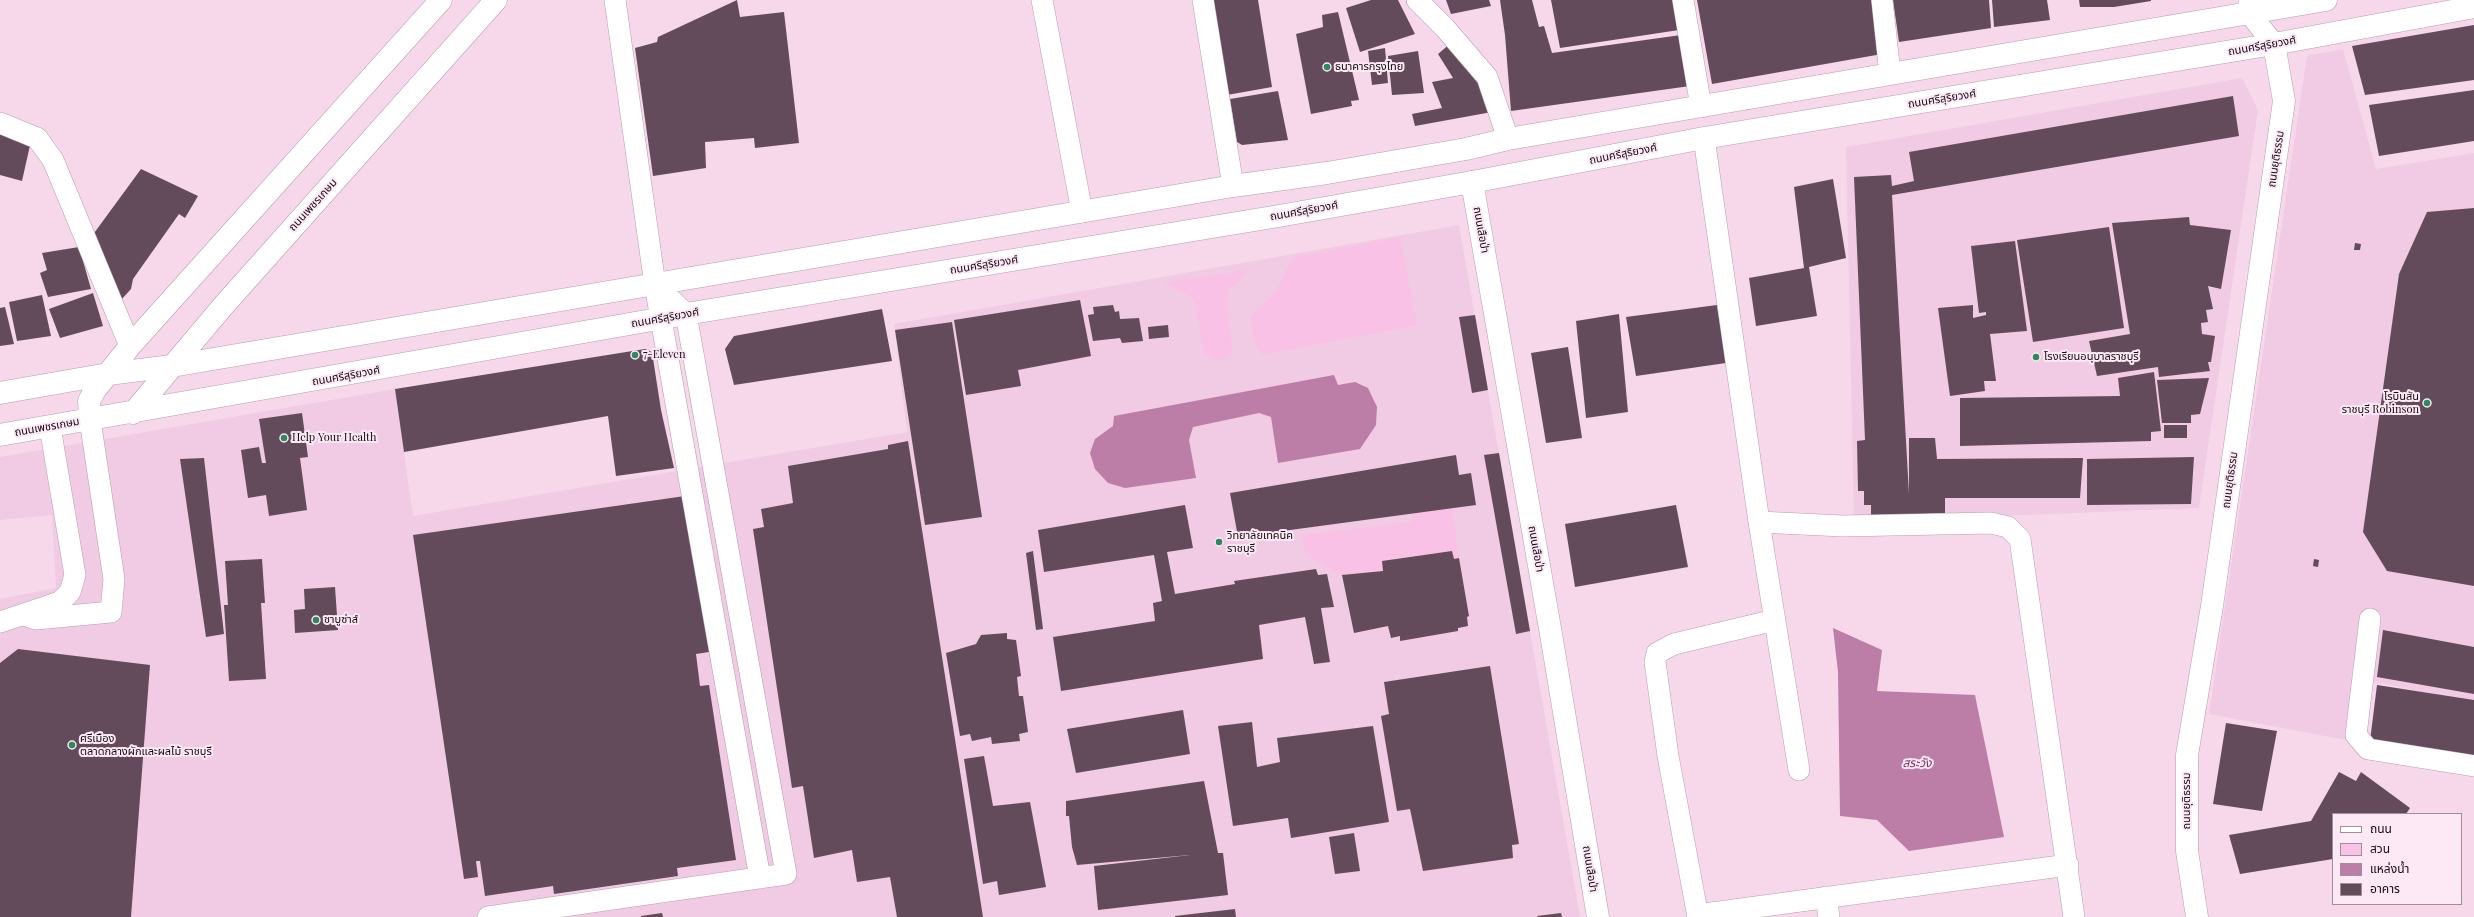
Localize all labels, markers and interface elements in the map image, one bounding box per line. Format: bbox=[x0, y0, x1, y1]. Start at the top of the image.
street label: ถนนศรีสุริยวงศ์ bbox=[2227, 34, 2297, 58]
place label: ธนาคารกรุงไทย bbox=[1335, 60, 1403, 74]
marker: ธนาคารกรุงไทย bbox=[1322, 62, 1332, 72]
street label: ถนนศรีสุริยวงศ์ bbox=[1907, 87, 1977, 111]
street label: ถนนยุติธรรม bbox=[2265, 130, 2287, 188]
street label: ถนนศรีสุริยวงศ์ bbox=[1588, 141, 1658, 167]
street label: ถนนเพชรเกษม bbox=[286, 176, 340, 234]
street label: ถนนศรีสุริยวงศ์ bbox=[1269, 199, 1339, 223]
street label: ถนนเสือป่า bbox=[1470, 206, 1492, 254]
street label: ถนนศรีสุริยวงศ์ bbox=[949, 253, 1019, 277]
street label: ถนนศรีสุริยวงศ์ bbox=[630, 306, 700, 330]
place label: 7-Eleven bbox=[643, 348, 685, 362]
marker: 7-Eleven bbox=[630, 350, 640, 360]
place label: โรงเรียนอนุบาลราชบุรี bbox=[2044, 350, 2139, 364]
marker: โรงเรียนอนุบาลราชบุรี bbox=[2031, 352, 2041, 362]
street label: ถนนศรีสุริยวงศ์ bbox=[311, 364, 381, 388]
place label: โรบินสัน ราชบุรี Robinson bbox=[2342, 390, 2419, 416]
marker: โรบินสัน ราชบุรี Robinson bbox=[2422, 398, 2432, 408]
street label: ถนนเพชรเกษม bbox=[13, 415, 81, 439]
place label: Help Your Health bbox=[292, 431, 376, 445]
marker: Help Your Health bbox=[279, 433, 289, 443]
street label: ถนนยุติธรรม bbox=[2219, 451, 2241, 509]
street label: ถนนเสือป่า bbox=[1525, 525, 1547, 573]
place label: วิทยาลัยเทคนิค ราชบุรี bbox=[1227, 529, 1293, 555]
marker: วิทยาลัยเทคนิค ราชบุรี bbox=[1214, 537, 1224, 547]
place label: ชาบูซ่าส์ bbox=[324, 613, 358, 627]
marker: ชาบูซ่าส์ bbox=[311, 615, 321, 625]
place label: ศรีเมือง ตลาดกลางผักและผลไม้ ราชบุรี bbox=[80, 732, 212, 758]
marker: ศรีเมือง ตลาดกลางผักและผลไม้ ราชบุรี bbox=[67, 740, 77, 750]
water label: สระวัง bbox=[1902, 756, 1932, 770]
street label: ถนนยุติธรรม bbox=[2180, 772, 2194, 830]
legend bbox=[2332, 813, 2462, 905]
text: ถนน bbox=[2370, 820, 2392, 836]
text: สวน bbox=[2370, 840, 2390, 856]
street label: ถนนเสือป่า bbox=[1580, 845, 1600, 893]
text: แหล่งน้ำ bbox=[2370, 860, 2409, 876]
text: อาคาร bbox=[2370, 880, 2400, 896]

